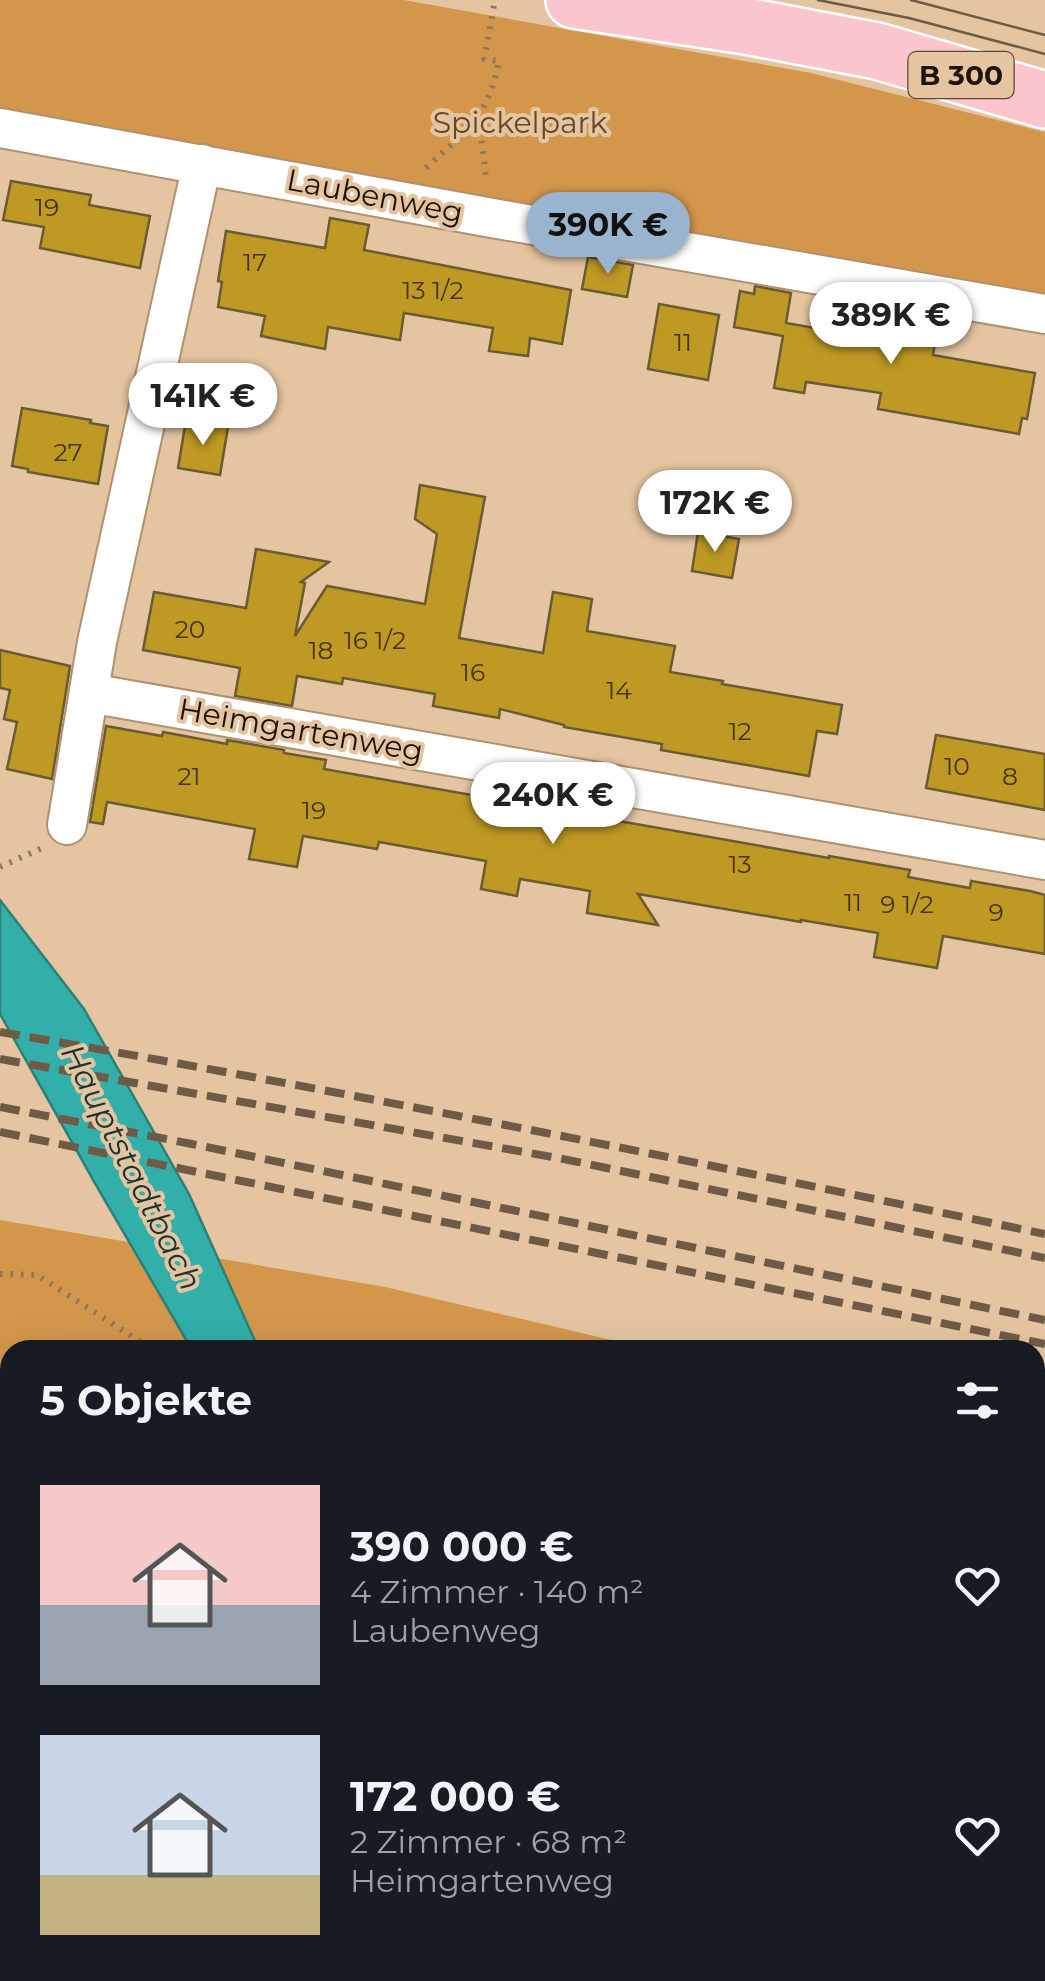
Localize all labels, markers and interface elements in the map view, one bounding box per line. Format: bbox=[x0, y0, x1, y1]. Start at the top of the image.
road number: B 300 bbox=[908, 52, 1014, 98]
park label: Spickelpark bbox=[433, 104, 607, 141]
street label: Laubenweg bbox=[284, 161, 466, 231]
house number: 19 bbox=[35, 192, 59, 222]
pin: 390K € bbox=[527, 192, 689, 277]
text: 390K € bbox=[548, 205, 668, 244]
house number: 17 bbox=[243, 247, 267, 277]
house number: 13 1/2 bbox=[402, 275, 464, 305]
pin: 389K € bbox=[810, 282, 972, 367]
text: 389K € bbox=[831, 295, 951, 334]
house number: 11 bbox=[674, 327, 692, 357]
pin: 141K € bbox=[122, 363, 284, 448]
text: 141K € bbox=[150, 376, 256, 415]
house number: 27 bbox=[54, 437, 82, 467]
pin: 172K € bbox=[634, 470, 796, 555]
text: 172K € bbox=[660, 483, 770, 522]
house number: 20 bbox=[175, 614, 205, 644]
house number: 16 1/2 bbox=[344, 625, 406, 655]
house number: 18 bbox=[309, 635, 333, 665]
house number: 16 bbox=[461, 657, 485, 687]
house number: 14 bbox=[606, 675, 632, 705]
street label: Heimgartenweg bbox=[176, 690, 426, 770]
house number: 12 bbox=[728, 716, 752, 746]
house number: 10 bbox=[944, 751, 970, 781]
house number: 21 bbox=[177, 761, 201, 791]
house number: 8 bbox=[1002, 761, 1018, 791]
pin: 240K € bbox=[472, 762, 634, 847]
text: 240K € bbox=[492, 775, 614, 814]
house number: 19 bbox=[302, 795, 326, 825]
house number: 13 bbox=[728, 849, 752, 879]
house number: 11 bbox=[844, 887, 862, 917]
house number: 9 1/2 bbox=[880, 889, 934, 919]
house number: 9 bbox=[988, 897, 1004, 927]
water label: Hauptstadtbach bbox=[53, 1037, 211, 1297]
icon: filters bbox=[950, 1373, 1005, 1428]
text: 5 Objekte bbox=[40, 1374, 252, 1426]
text: 390 000 € bbox=[350, 1520, 574, 1572]
icon: home bbox=[120, 1525, 240, 1645]
icon: heart bbox=[950, 1558, 1005, 1613]
text: 4 Zimmer · 140 m² bbox=[350, 1572, 644, 1611]
text: Laubenweg bbox=[350, 1611, 540, 1650]
text: 172 000 € bbox=[350, 1770, 561, 1822]
icon: home bbox=[120, 1775, 240, 1895]
icon: heart bbox=[950, 1808, 1005, 1863]
text: 2 Zimmer · 68 m² bbox=[350, 1822, 627, 1861]
text: Heimgartenweg bbox=[350, 1861, 614, 1900]

